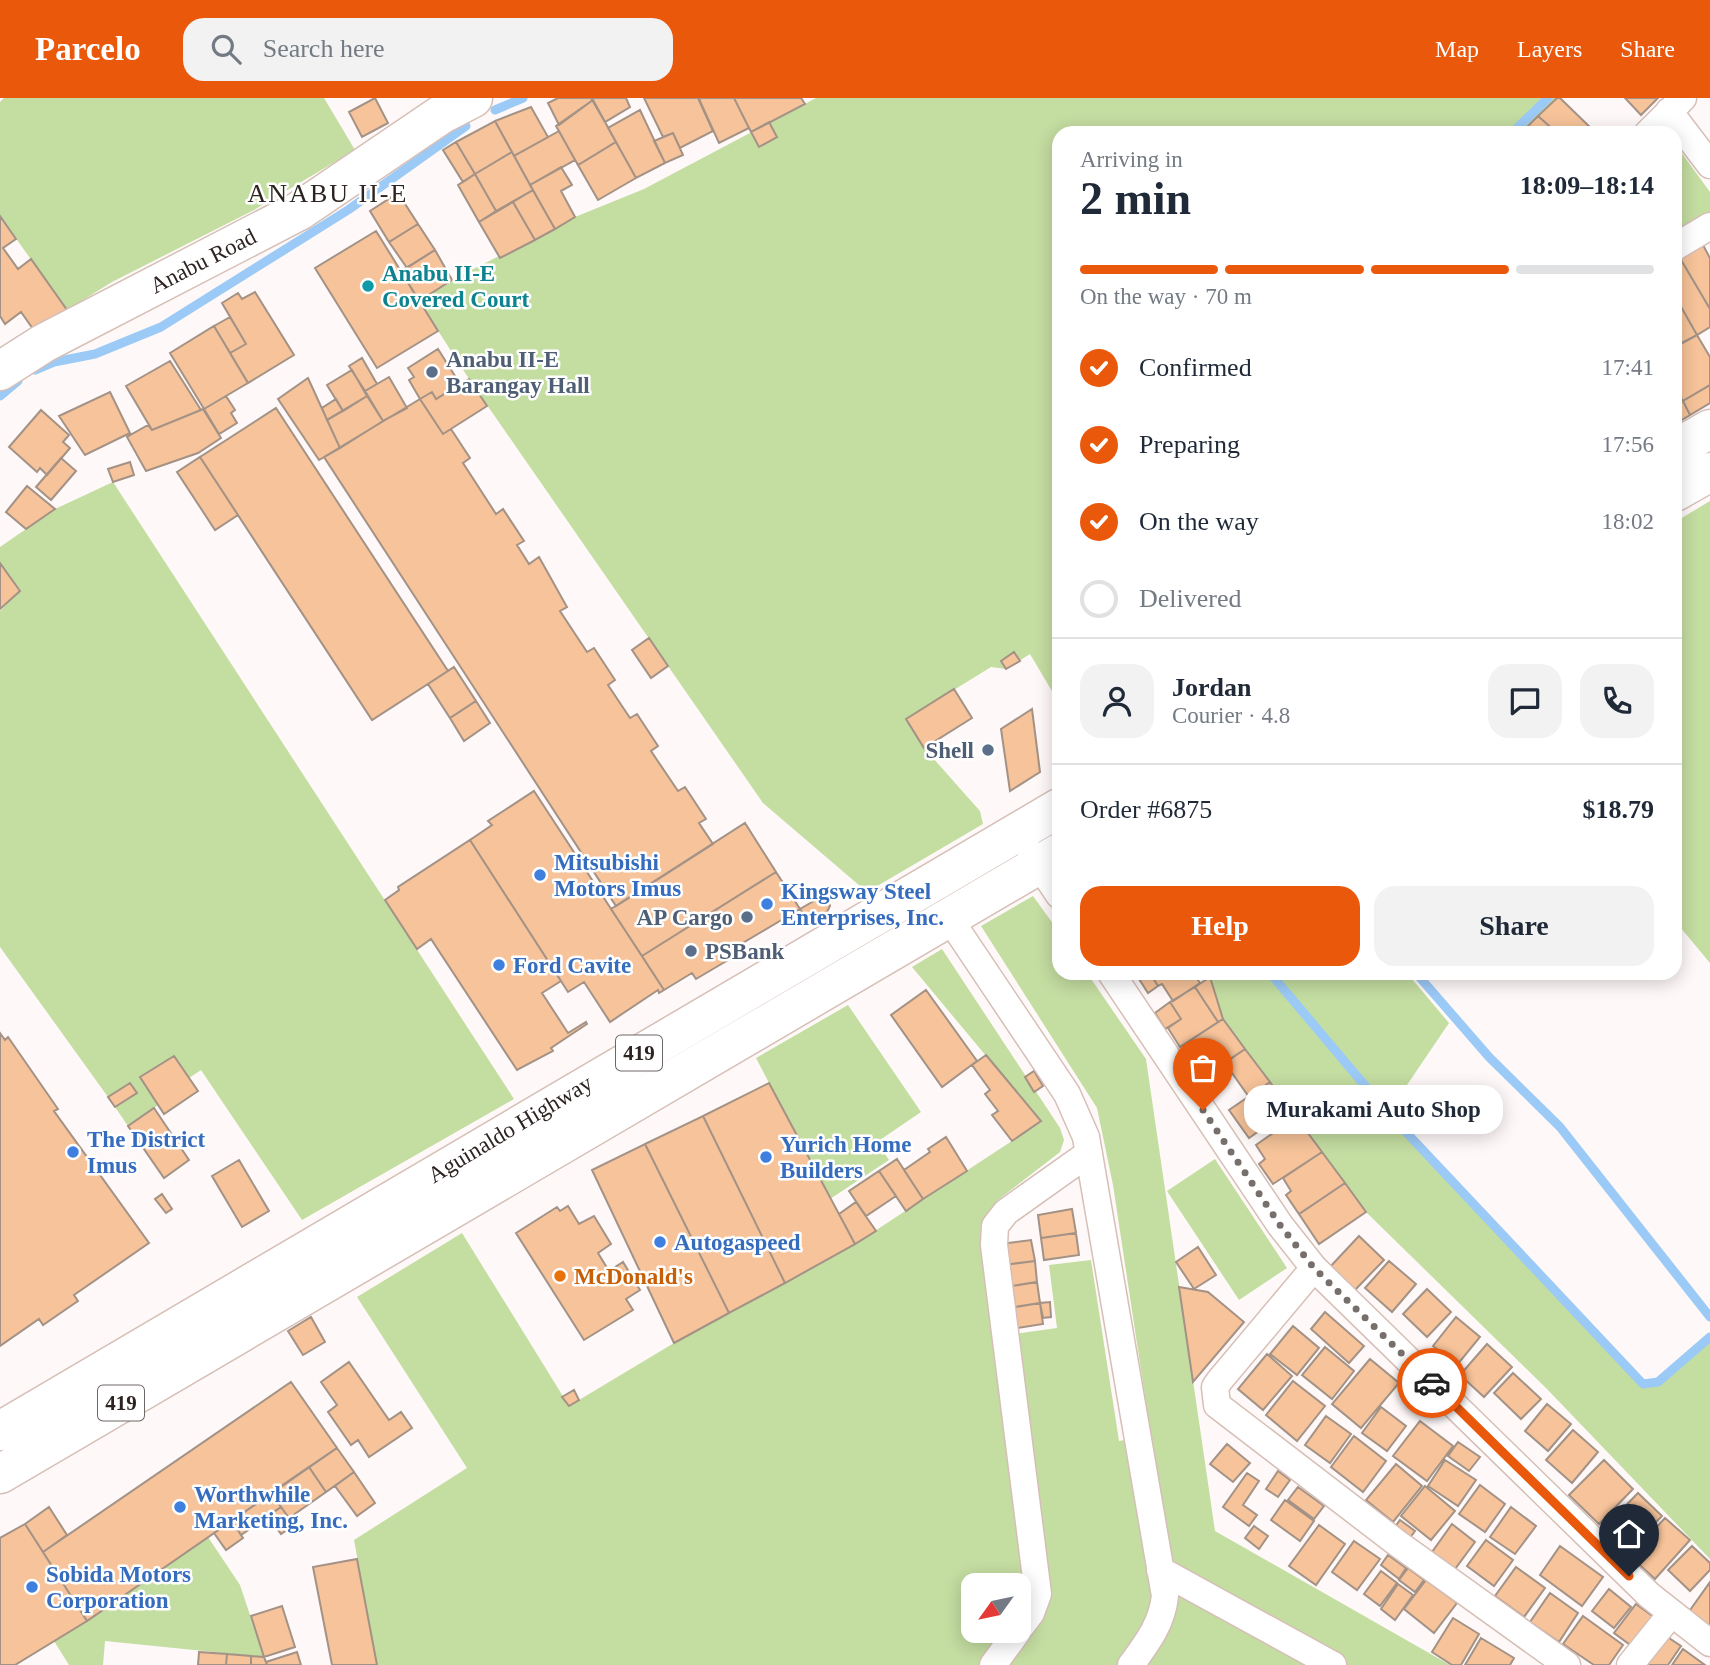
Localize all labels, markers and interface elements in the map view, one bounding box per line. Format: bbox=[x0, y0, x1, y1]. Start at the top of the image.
search box bbox=[183, 18, 673, 81]
icon: search bbox=[207, 30, 245, 68]
text: Parcelo bbox=[35, 31, 141, 67]
text: Search here bbox=[263, 34, 385, 63]
text: Map bbox=[1435, 36, 1479, 62]
text: Layers bbox=[1517, 36, 1582, 62]
text: Share bbox=[1620, 36, 1675, 62]
text: Arriving in bbox=[1080, 147, 1183, 172]
text: 18:09–18:14 bbox=[1520, 171, 1654, 200]
text: 2 min bbox=[1080, 173, 1191, 224]
district label: ANABU II-E bbox=[248, 179, 408, 208]
street label: Anabu Road bbox=[146, 223, 261, 298]
place label: Anabu II-E Covered Court bbox=[382, 261, 529, 312]
marker: Anabu II-E Covered Court bbox=[360, 278, 376, 294]
text: On the way · 70 m bbox=[1080, 284, 1252, 309]
place label: Anabu II-E Barangay Hall bbox=[446, 347, 590, 398]
icon: check bbox=[1080, 349, 1118, 387]
text: Confirmed bbox=[1139, 353, 1252, 382]
text: 17:41 bbox=[1602, 355, 1654, 380]
marker: Anabu II-E Barangay Hall bbox=[424, 364, 440, 380]
icon: check bbox=[1080, 426, 1118, 464]
text: Preparing bbox=[1139, 430, 1240, 459]
text: 17:56 bbox=[1602, 432, 1654, 457]
icon: check bbox=[1080, 503, 1118, 541]
text: On the way bbox=[1139, 507, 1259, 536]
text: 18:02 bbox=[1602, 509, 1654, 534]
text: Delivered bbox=[1139, 584, 1242, 613]
button: person bbox=[1080, 664, 1154, 738]
button: chat bbox=[1488, 664, 1562, 738]
button: phone bbox=[1580, 664, 1654, 738]
text: Jordan bbox=[1172, 673, 1251, 702]
text: Courier · 4.8 bbox=[1172, 703, 1290, 728]
place label: Shell bbox=[925, 738, 974, 763]
marker: Shell bbox=[980, 742, 996, 758]
text: Order #6875 bbox=[1080, 795, 1212, 824]
text: $18.79 bbox=[1583, 795, 1654, 824]
place label: Mitsubishi Motors Imus bbox=[554, 850, 681, 901]
marker: Mitsubishi Motors Imus bbox=[532, 867, 548, 883]
place label: Kingsway Steel Enterprises, Inc. bbox=[781, 879, 944, 930]
button: Help bbox=[1080, 886, 1360, 966]
button: Share bbox=[1374, 886, 1654, 966]
marker: Kingsway Steel Enterprises, Inc. bbox=[759, 896, 775, 912]
place label: AP Cargo bbox=[637, 905, 733, 930]
marker: AP Cargo bbox=[739, 909, 755, 925]
place label: PSBank bbox=[705, 939, 784, 964]
marker: PSBank bbox=[683, 943, 699, 959]
place label: Ford Cavite bbox=[513, 953, 631, 978]
marker: Ford Cavite bbox=[491, 957, 507, 973]
road number: 419 bbox=[616, 1035, 662, 1070]
pin bbox=[1173, 1038, 1233, 1110]
icon: bag bbox=[1184, 1049, 1222, 1087]
street label: Aguinaldo Highway bbox=[423, 1070, 597, 1188]
callout: Murakami Auto Shop bbox=[1245, 1086, 1504, 1134]
text: Murakami Auto Shop bbox=[1266, 1097, 1481, 1122]
place label: The District Imus bbox=[87, 1127, 206, 1178]
place label: Yurich Home Builders bbox=[780, 1132, 911, 1183]
marker: The District Imus bbox=[65, 1144, 81, 1160]
marker: Yurich Home Builders bbox=[758, 1149, 774, 1165]
place label: Autogaspeed bbox=[674, 1230, 801, 1255]
marker: Autogaspeed bbox=[652, 1234, 668, 1250]
place label: McDonald's bbox=[574, 1264, 693, 1289]
marker: McDonald's bbox=[552, 1268, 568, 1284]
courier bbox=[1397, 1348, 1467, 1418]
icon: car bbox=[1413, 1364, 1451, 1402]
road number: 419 bbox=[98, 1386, 144, 1420]
place label: Worthwhile Marketing, Inc. bbox=[194, 1482, 348, 1533]
marker: Worthwhile Marketing, Inc. bbox=[172, 1499, 188, 1515]
pin bbox=[1599, 1504, 1659, 1576]
icon: home bbox=[1610, 1515, 1648, 1553]
place label: Sobida Motors Corporation bbox=[46, 1562, 191, 1613]
north arrow bbox=[961, 1573, 1031, 1643]
map controls bbox=[961, 1573, 1031, 1643]
marker: Sobida Motors Corporation bbox=[24, 1579, 40, 1595]

